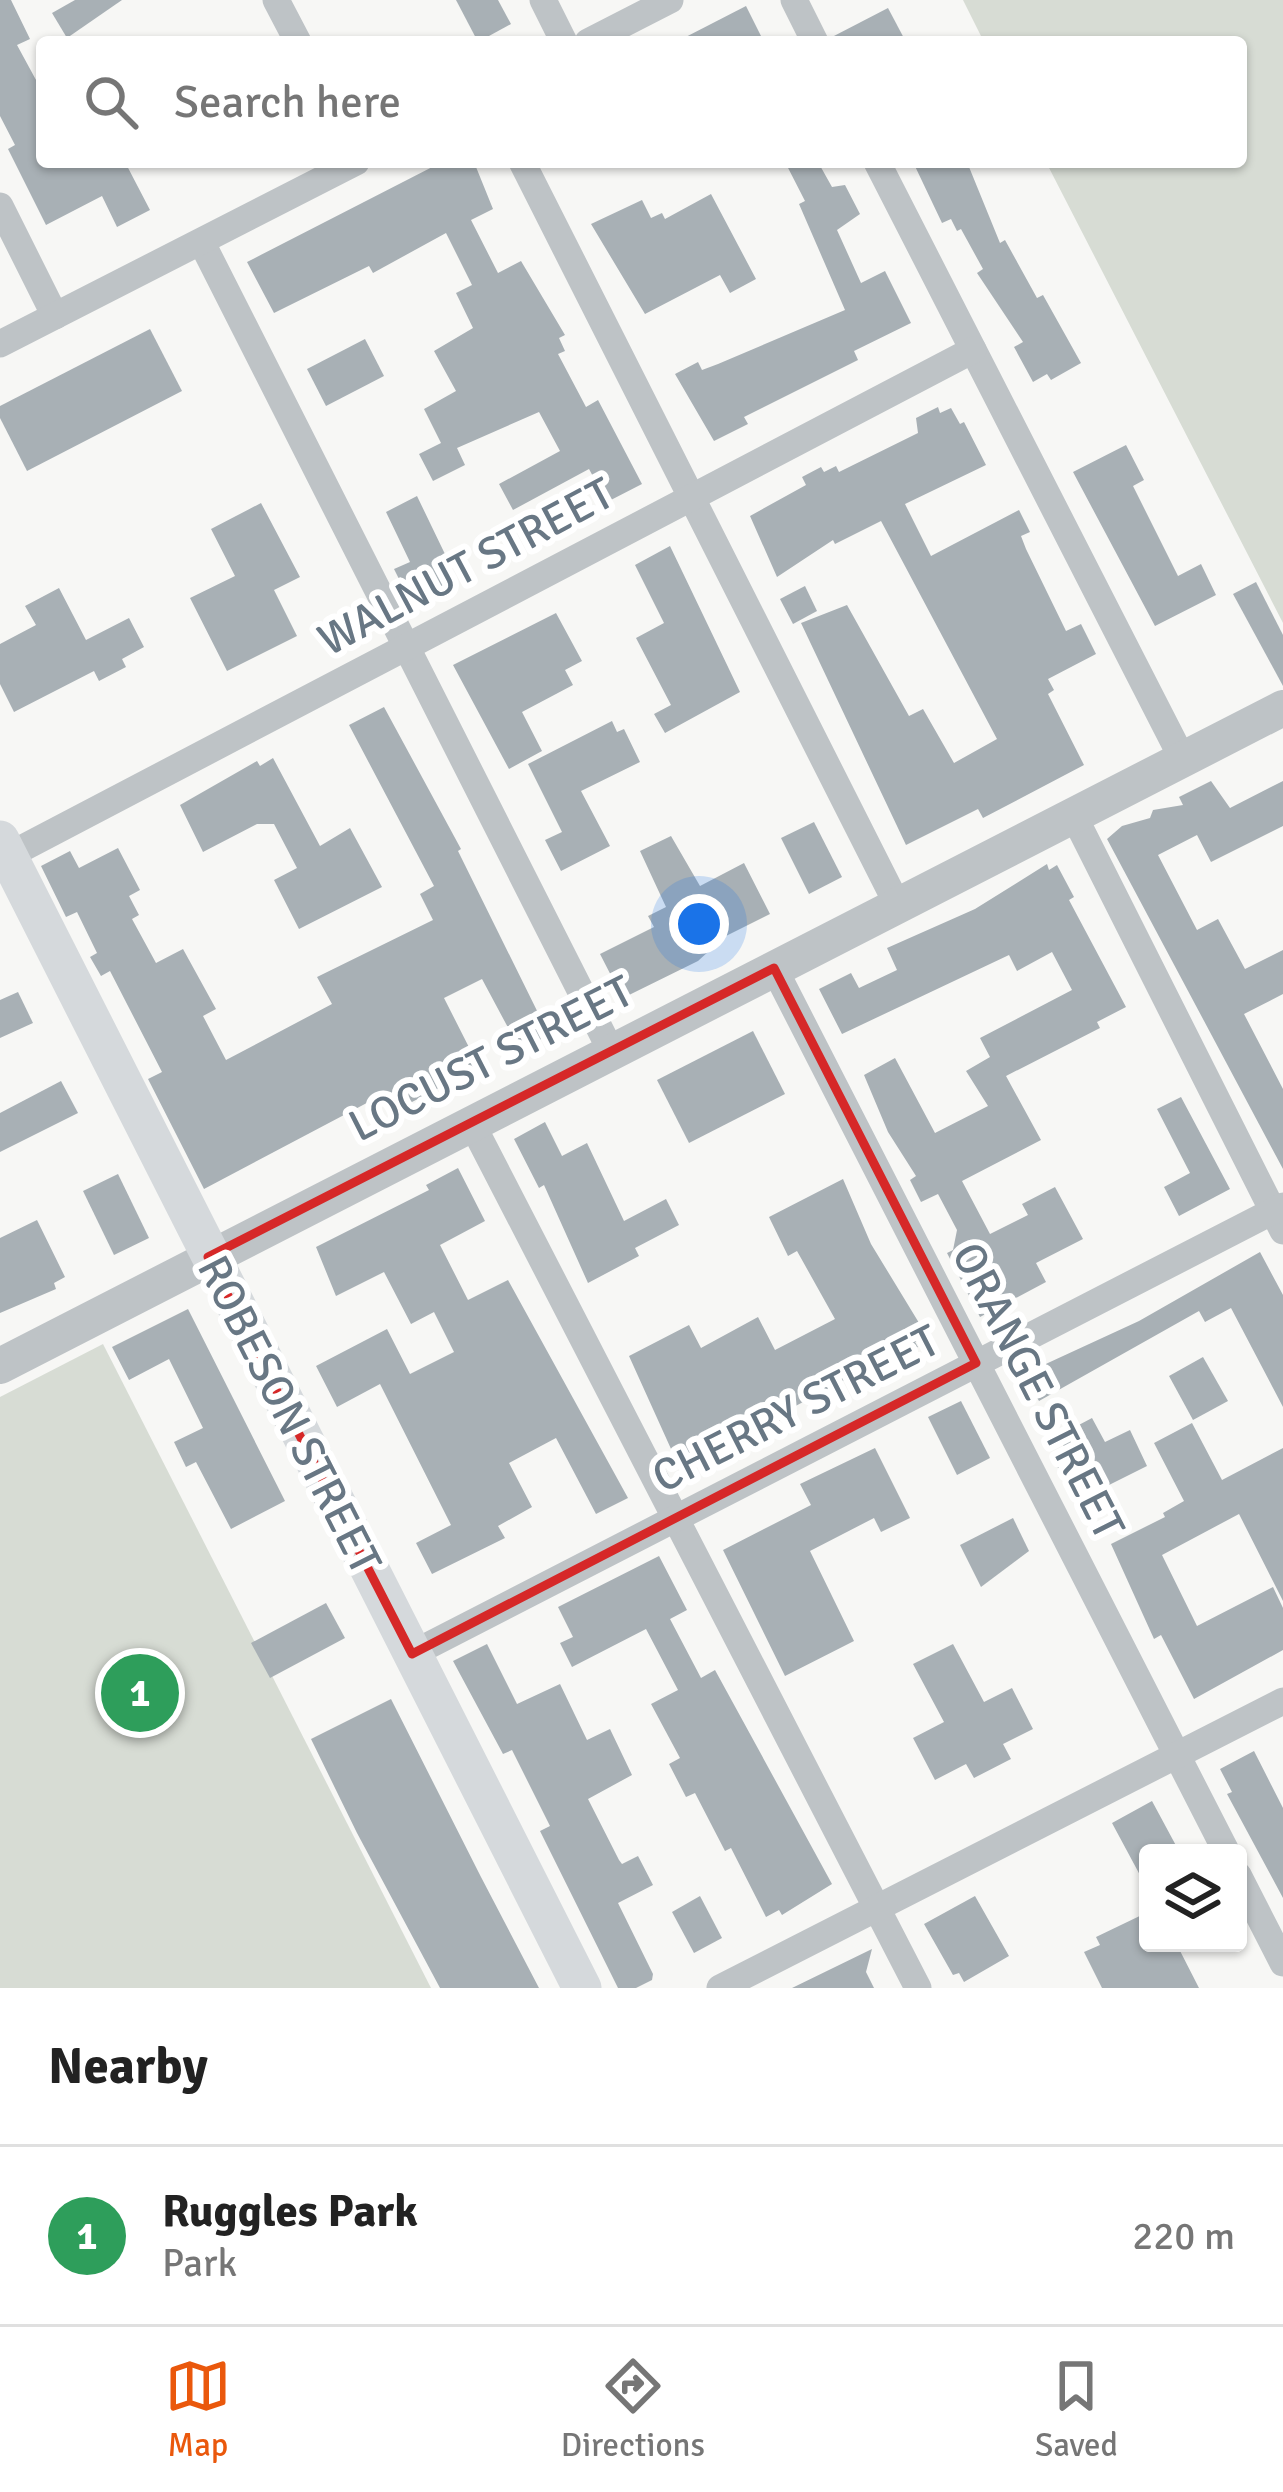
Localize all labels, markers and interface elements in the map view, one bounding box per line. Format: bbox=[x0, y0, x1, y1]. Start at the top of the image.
search box bbox=[36, 36, 1247, 168]
icon: search bbox=[78, 69, 144, 135]
text: Search here bbox=[174, 75, 401, 130]
street label: WALNUT STREET bbox=[309, 466, 623, 668]
your location bbox=[669, 894, 729, 954]
street label: LOCUST STREET bbox=[340, 964, 642, 1154]
street label: ORANGE STREET bbox=[940, 1234, 1136, 1548]
street label: ROBESON STREET bbox=[185, 1247, 393, 1583]
street label: CHERRY STREET bbox=[643, 1313, 949, 1505]
pin: 1 bbox=[101, 1648, 179, 1738]
map controls bbox=[1139, 1844, 1247, 1952]
button: layers bbox=[1139, 1844, 1247, 1952]
text: Nearby bbox=[48, 2035, 208, 2098]
text: Ruggles Park bbox=[162, 2184, 418, 2239]
text: 1 bbox=[76, 2212, 98, 2260]
text: 220 m bbox=[1132, 2212, 1235, 2260]
text: Park bbox=[162, 2239, 237, 2287]
tab: Map bbox=[165, 2353, 231, 2466]
tab: Directions bbox=[561, 2353, 705, 2466]
tab: Saved bbox=[1035, 2353, 1118, 2466]

